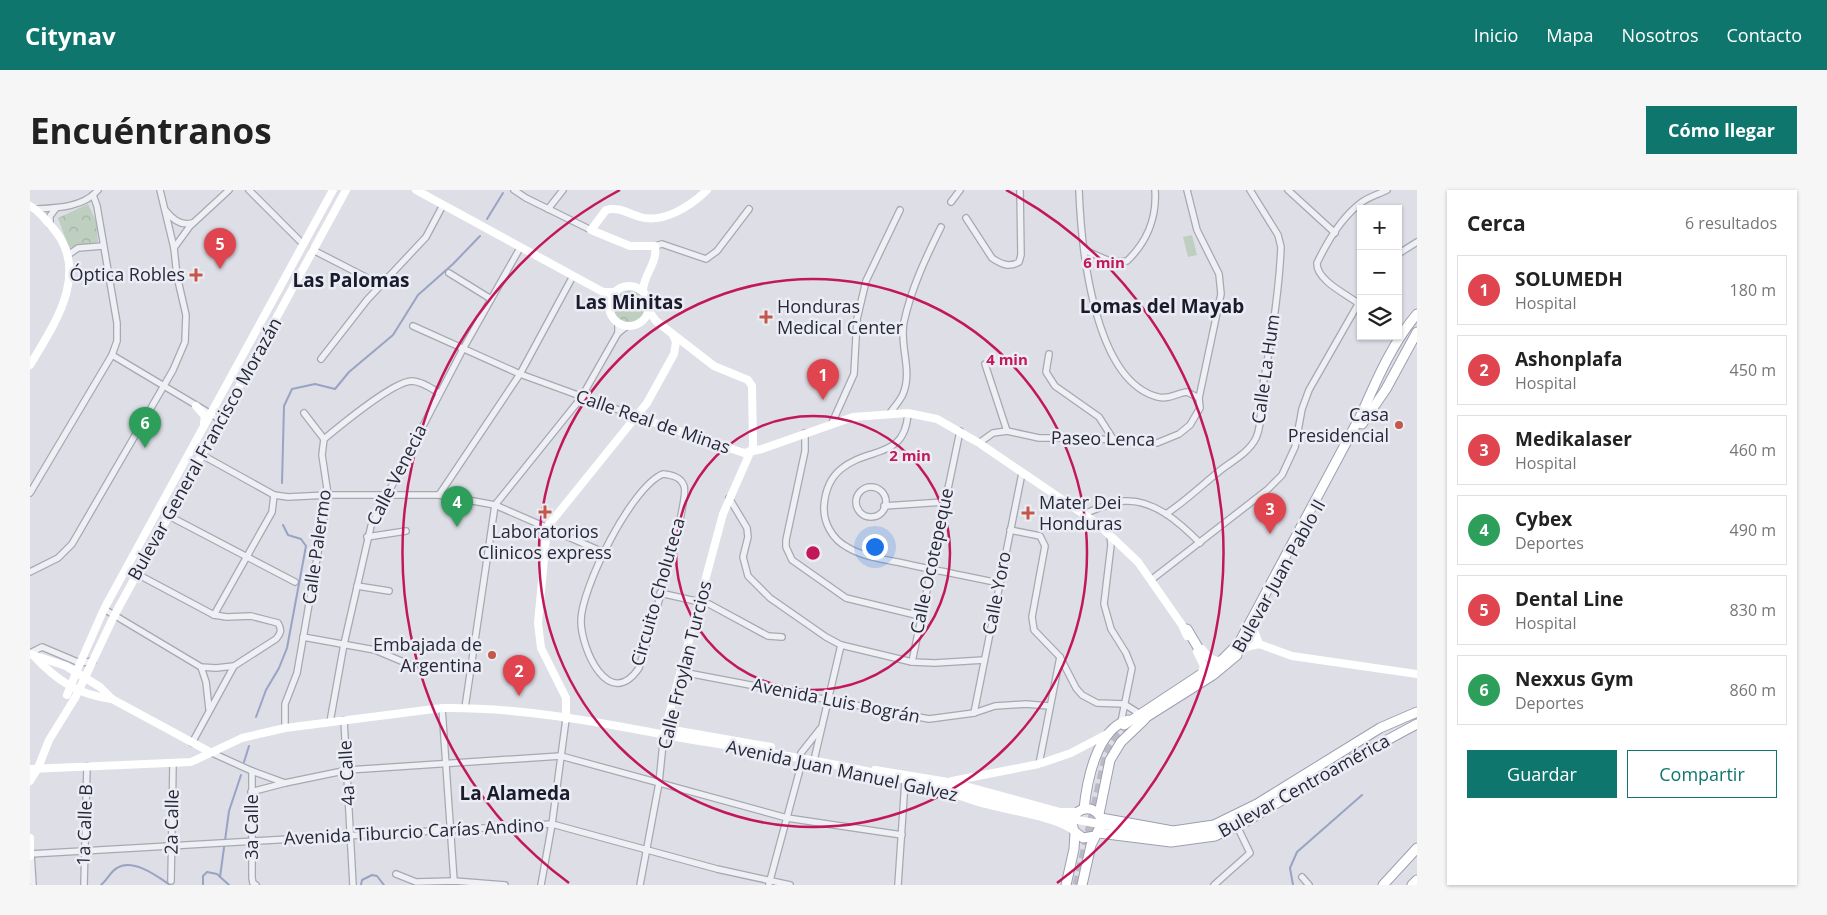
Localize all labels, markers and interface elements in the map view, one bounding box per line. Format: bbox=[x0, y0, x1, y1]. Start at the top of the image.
text: Citynav bbox=[25, 19, 116, 52]
text: Inicio bbox=[1474, 23, 1518, 47]
text: Mapa bbox=[1546, 23, 1594, 47]
text: Nosotros bbox=[1622, 23, 1699, 47]
text: Contacto bbox=[1727, 23, 1802, 47]
button: Cómo llegar bbox=[1646, 106, 1797, 154]
text: Encuéntranos bbox=[30, 107, 272, 154]
map controls bbox=[1357, 205, 1402, 340]
button: + bbox=[1357, 205, 1402, 250]
text: Cerca bbox=[1467, 209, 1526, 237]
text: 6 resultados bbox=[1685, 212, 1777, 234]
pin: 5 bbox=[204, 228, 236, 269]
button: − bbox=[1357, 250, 1402, 295]
text: 6 min bbox=[1083, 252, 1125, 272]
place label: Óptica Robles bbox=[70, 262, 185, 286]
text: SOLUMEDH bbox=[1515, 266, 1623, 292]
district label: Las Palomas bbox=[292, 267, 410, 293]
marker: Óptica Robles bbox=[189, 268, 203, 282]
text: 1 bbox=[1479, 279, 1489, 301]
text: 180 m bbox=[1730, 279, 1776, 301]
district label: Las Minitas bbox=[575, 289, 683, 315]
text: Hospital bbox=[1515, 292, 1577, 314]
district label: Lomas del Mayab bbox=[1080, 293, 1244, 319]
place label: Honduras Medical Center bbox=[777, 294, 904, 339]
button: layers bbox=[1357, 295, 1402, 340]
marker: Honduras Medical Center bbox=[759, 310, 773, 324]
street label: Bulevar General Francisco Morazán bbox=[122, 313, 287, 584]
street label: Calle La Hum bbox=[1245, 313, 1285, 425]
text: Ashonplafa bbox=[1515, 346, 1622, 372]
text: 4 min bbox=[986, 349, 1028, 369]
pin: 1 bbox=[807, 359, 839, 400]
text: 2 bbox=[1479, 359, 1489, 381]
text: 450 m bbox=[1730, 359, 1776, 381]
text: Hospital bbox=[1515, 372, 1577, 394]
street label: Calle Real de Minas bbox=[573, 383, 734, 459]
place label: Casa Presidencial bbox=[1288, 402, 1389, 447]
pin: 6 bbox=[129, 407, 161, 448]
marker: Casa Presidencial bbox=[1393, 419, 1405, 431]
street label: Calle Venecia bbox=[360, 420, 432, 529]
street label: Paseo Lenca bbox=[1051, 425, 1155, 451]
text: Medikalaser bbox=[1515, 426, 1632, 452]
text: 3 bbox=[1479, 439, 1489, 461]
text: 460 m bbox=[1730, 439, 1776, 461]
text: 2 min bbox=[889, 445, 931, 465]
text: Hospital bbox=[1515, 452, 1577, 474]
pin: 4 bbox=[441, 486, 473, 527]
street label: Calle Ocotepeque bbox=[904, 486, 958, 636]
street label: Calle Palermo bbox=[296, 488, 336, 606]
place label: Mater Dei Honduras bbox=[1039, 490, 1122, 535]
pin: 3 bbox=[1254, 493, 1286, 534]
street label: Bulevar Juan Pablo II bbox=[1226, 495, 1330, 657]
marker: Laboratorios Clinicos express bbox=[538, 505, 552, 519]
marker: Mater Dei Honduras bbox=[1021, 506, 1035, 520]
text: Cybex bbox=[1515, 506, 1572, 532]
street label: Circuito Choluteca bbox=[624, 515, 690, 669]
place label: Laboratorios Clinicos express bbox=[478, 519, 612, 564]
text: 4 bbox=[1479, 519, 1489, 541]
text: 490 m bbox=[1730, 519, 1776, 541]
text: Deportes bbox=[1515, 532, 1584, 554]
your location bbox=[862, 534, 888, 560]
centre of rings bbox=[804, 544, 822, 562]
street label: Calle Yoro bbox=[976, 549, 1016, 636]
street label: Calle Froylan Turcios bbox=[651, 578, 717, 752]
text: Dental Line bbox=[1515, 586, 1623, 612]
text: 5 bbox=[1479, 599, 1489, 621]
text: 830 m bbox=[1730, 599, 1776, 621]
text: Hospital bbox=[1515, 612, 1577, 634]
place label: Embajada de Argentina bbox=[373, 632, 482, 677]
marker: Embajada de Argentina bbox=[486, 649, 498, 661]
pin: 2 bbox=[503, 655, 535, 696]
text: Nexxus Gym bbox=[1515, 666, 1634, 692]
street label: Avenida Luis Bográn bbox=[750, 672, 922, 728]
text: 6 bbox=[1479, 679, 1489, 701]
text: 860 m bbox=[1730, 679, 1776, 701]
text: Deportes bbox=[1515, 692, 1584, 714]
street label: Bulevar Centroamérica bbox=[1213, 728, 1394, 842]
street label: Avenida Juan Manuel Galvez bbox=[724, 734, 960, 806]
street label: 4a Calle bbox=[332, 740, 360, 806]
button: Guardar bbox=[1467, 750, 1617, 798]
button: Compartir bbox=[1627, 750, 1777, 798]
district label: La Alameda bbox=[460, 780, 570, 806]
street label: 1a Calle B bbox=[71, 784, 97, 866]
street label: 2a Calle bbox=[158, 789, 184, 855]
street label: 3a Calle bbox=[239, 794, 263, 860]
street label: Avenida Tiburcio Carías Andino bbox=[283, 812, 545, 850]

